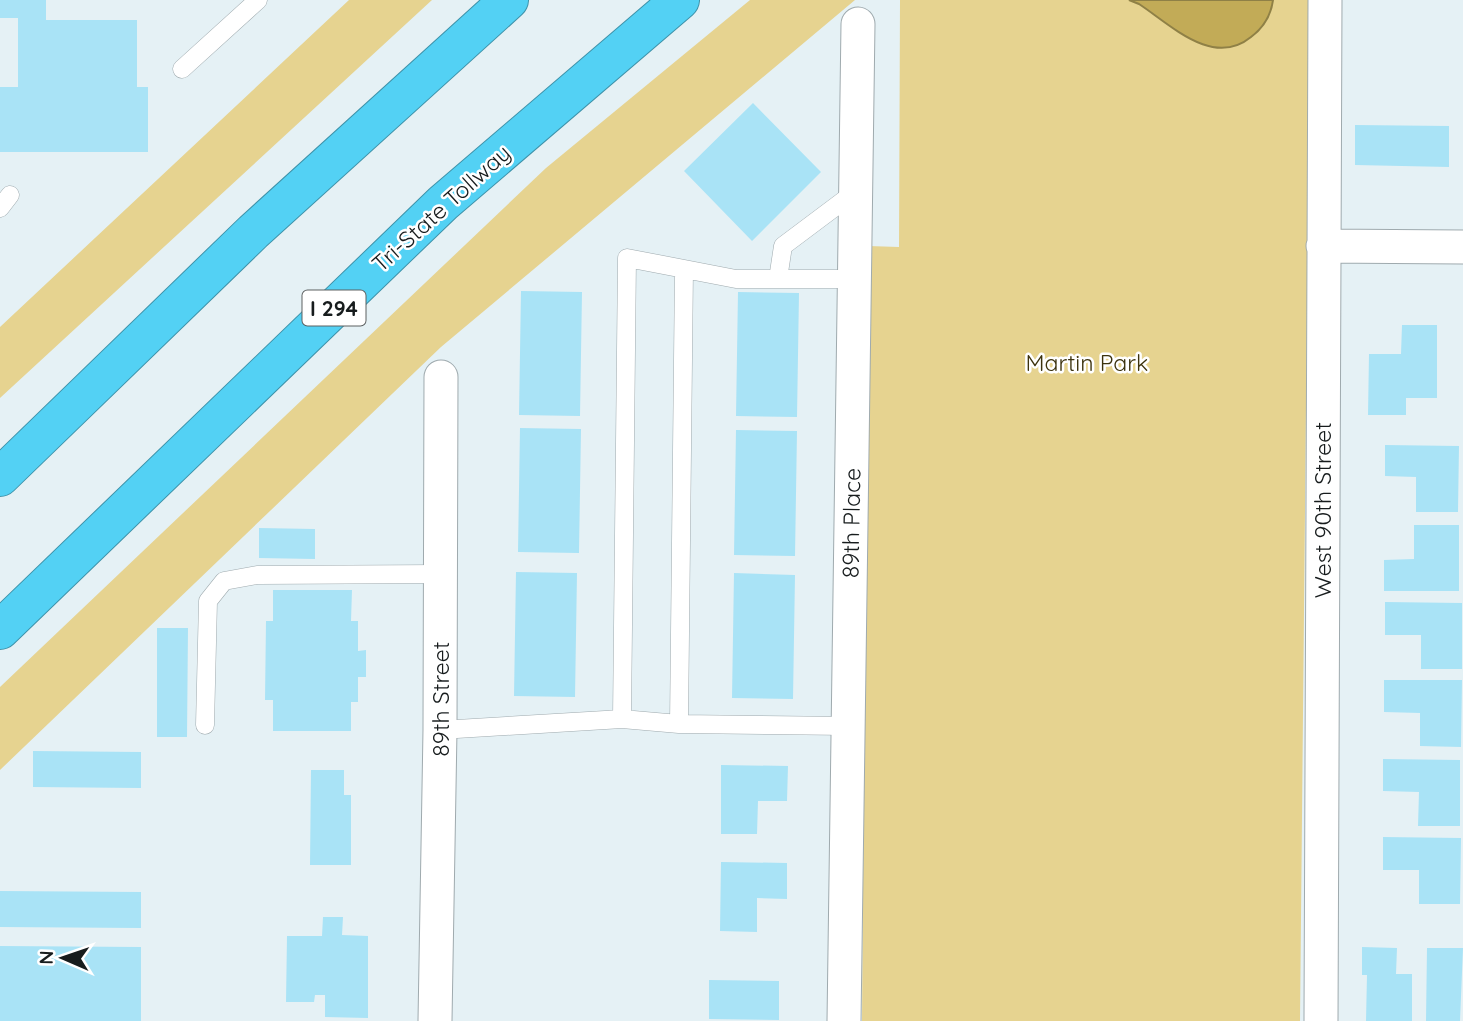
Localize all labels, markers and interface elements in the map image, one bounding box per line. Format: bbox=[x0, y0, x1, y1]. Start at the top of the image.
street label: Tri-State Tollway bbox=[366, 138, 516, 278]
road number: I 294 bbox=[302, 290, 366, 326]
park label: Martin Park bbox=[1026, 348, 1148, 377]
street label: West 90th Street bbox=[1308, 422, 1337, 598]
street label: 89th Place bbox=[836, 468, 866, 578]
street label: 89th Street bbox=[426, 641, 455, 757]
north arrow bbox=[28, 923, 98, 993]
text: N bbox=[34, 950, 58, 965]

